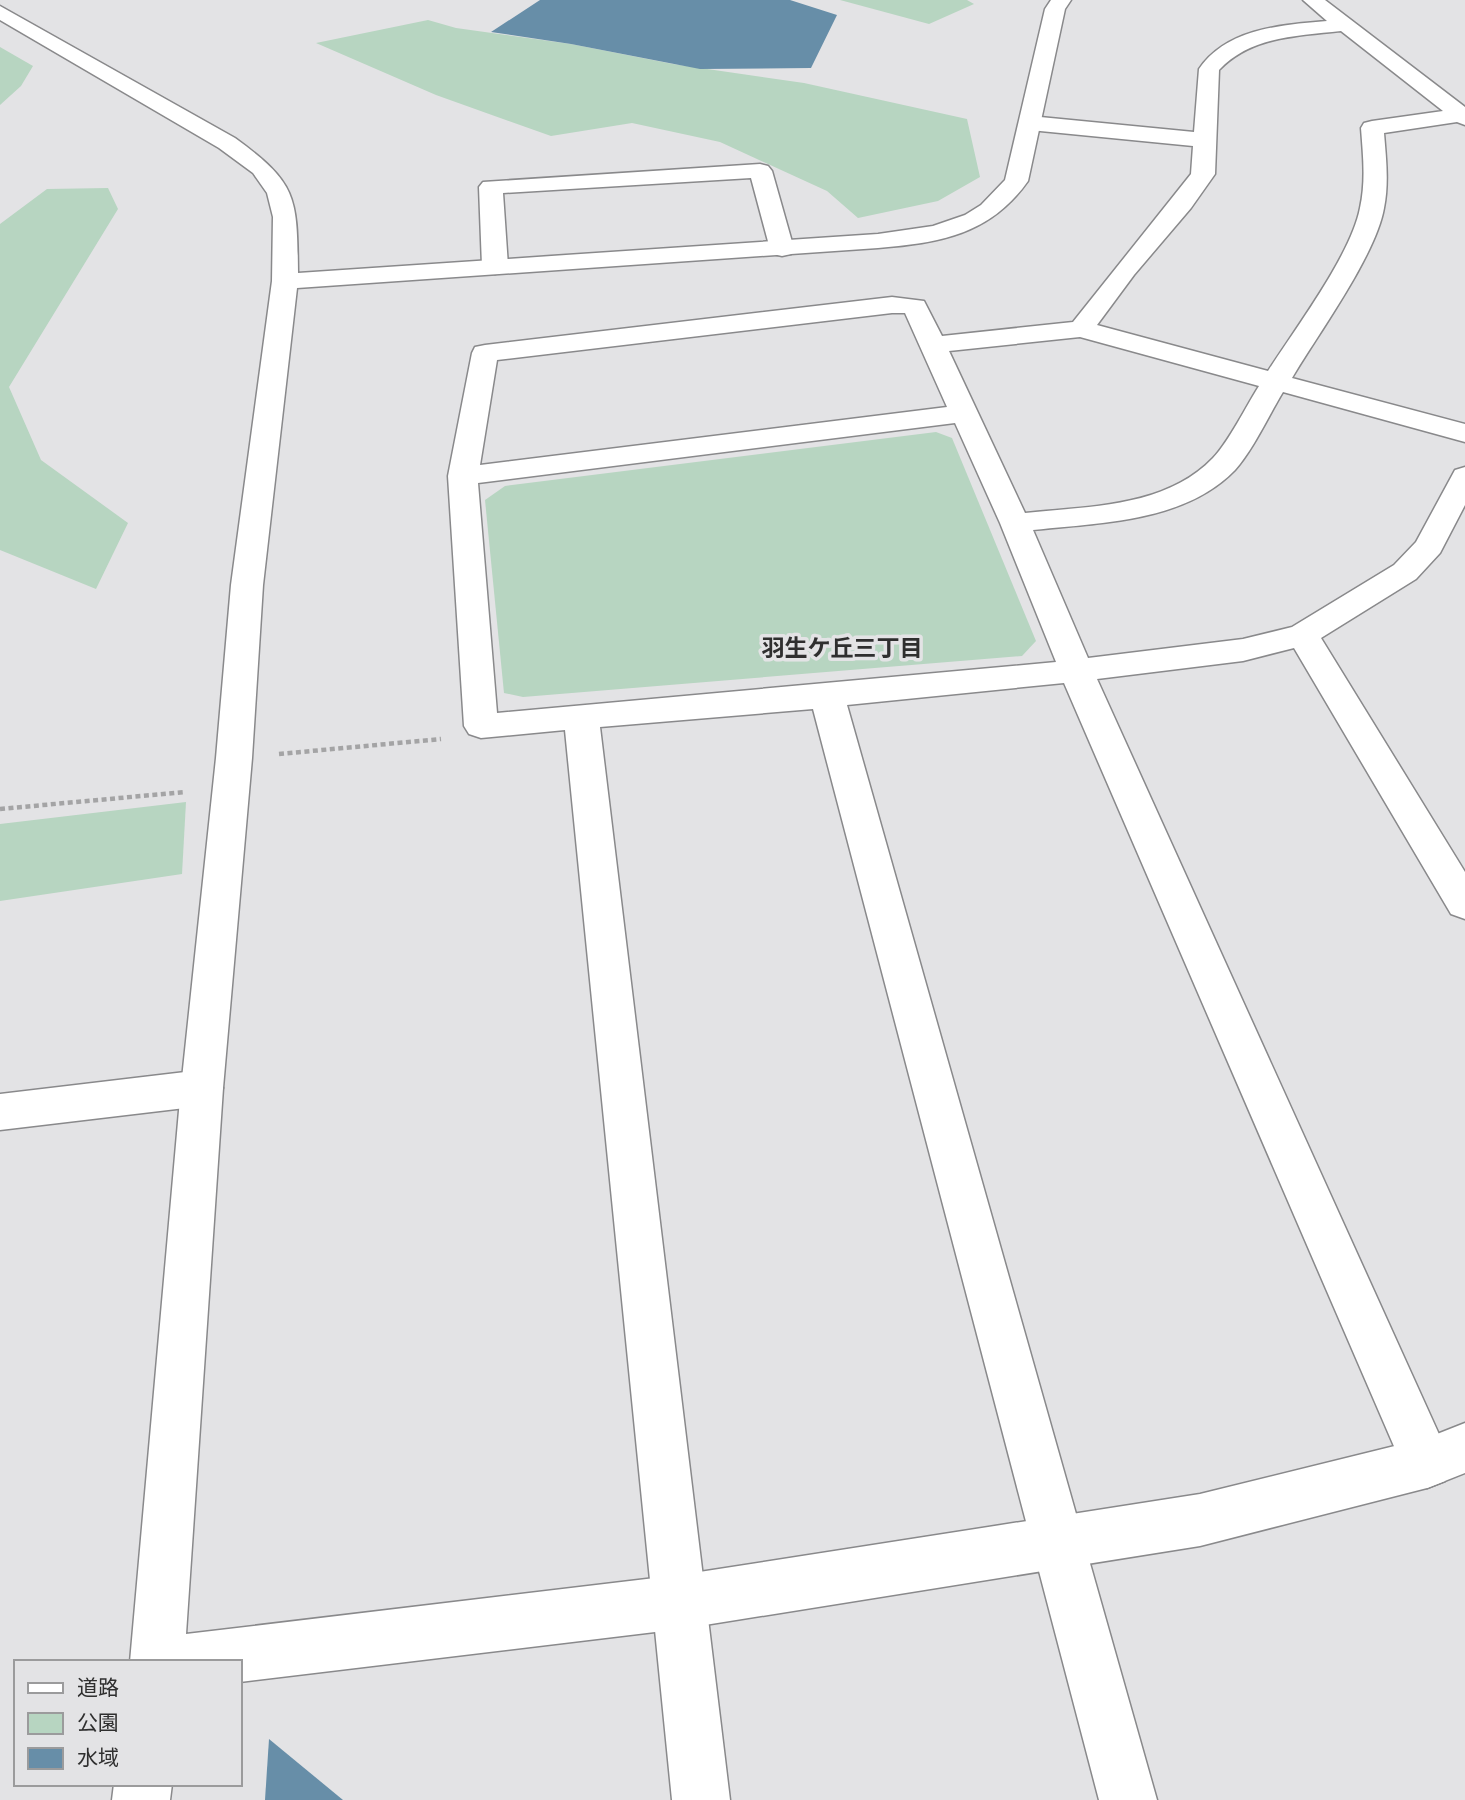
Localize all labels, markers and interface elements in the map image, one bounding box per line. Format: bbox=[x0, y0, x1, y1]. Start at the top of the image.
district label: 羽生ケ丘三丁目 bbox=[762, 634, 923, 662]
legend bbox=[14, 1660, 242, 1786]
text: 道路 bbox=[77, 1675, 119, 1701]
text: 公園 bbox=[77, 1710, 119, 1736]
text: 水域 bbox=[77, 1745, 119, 1771]

